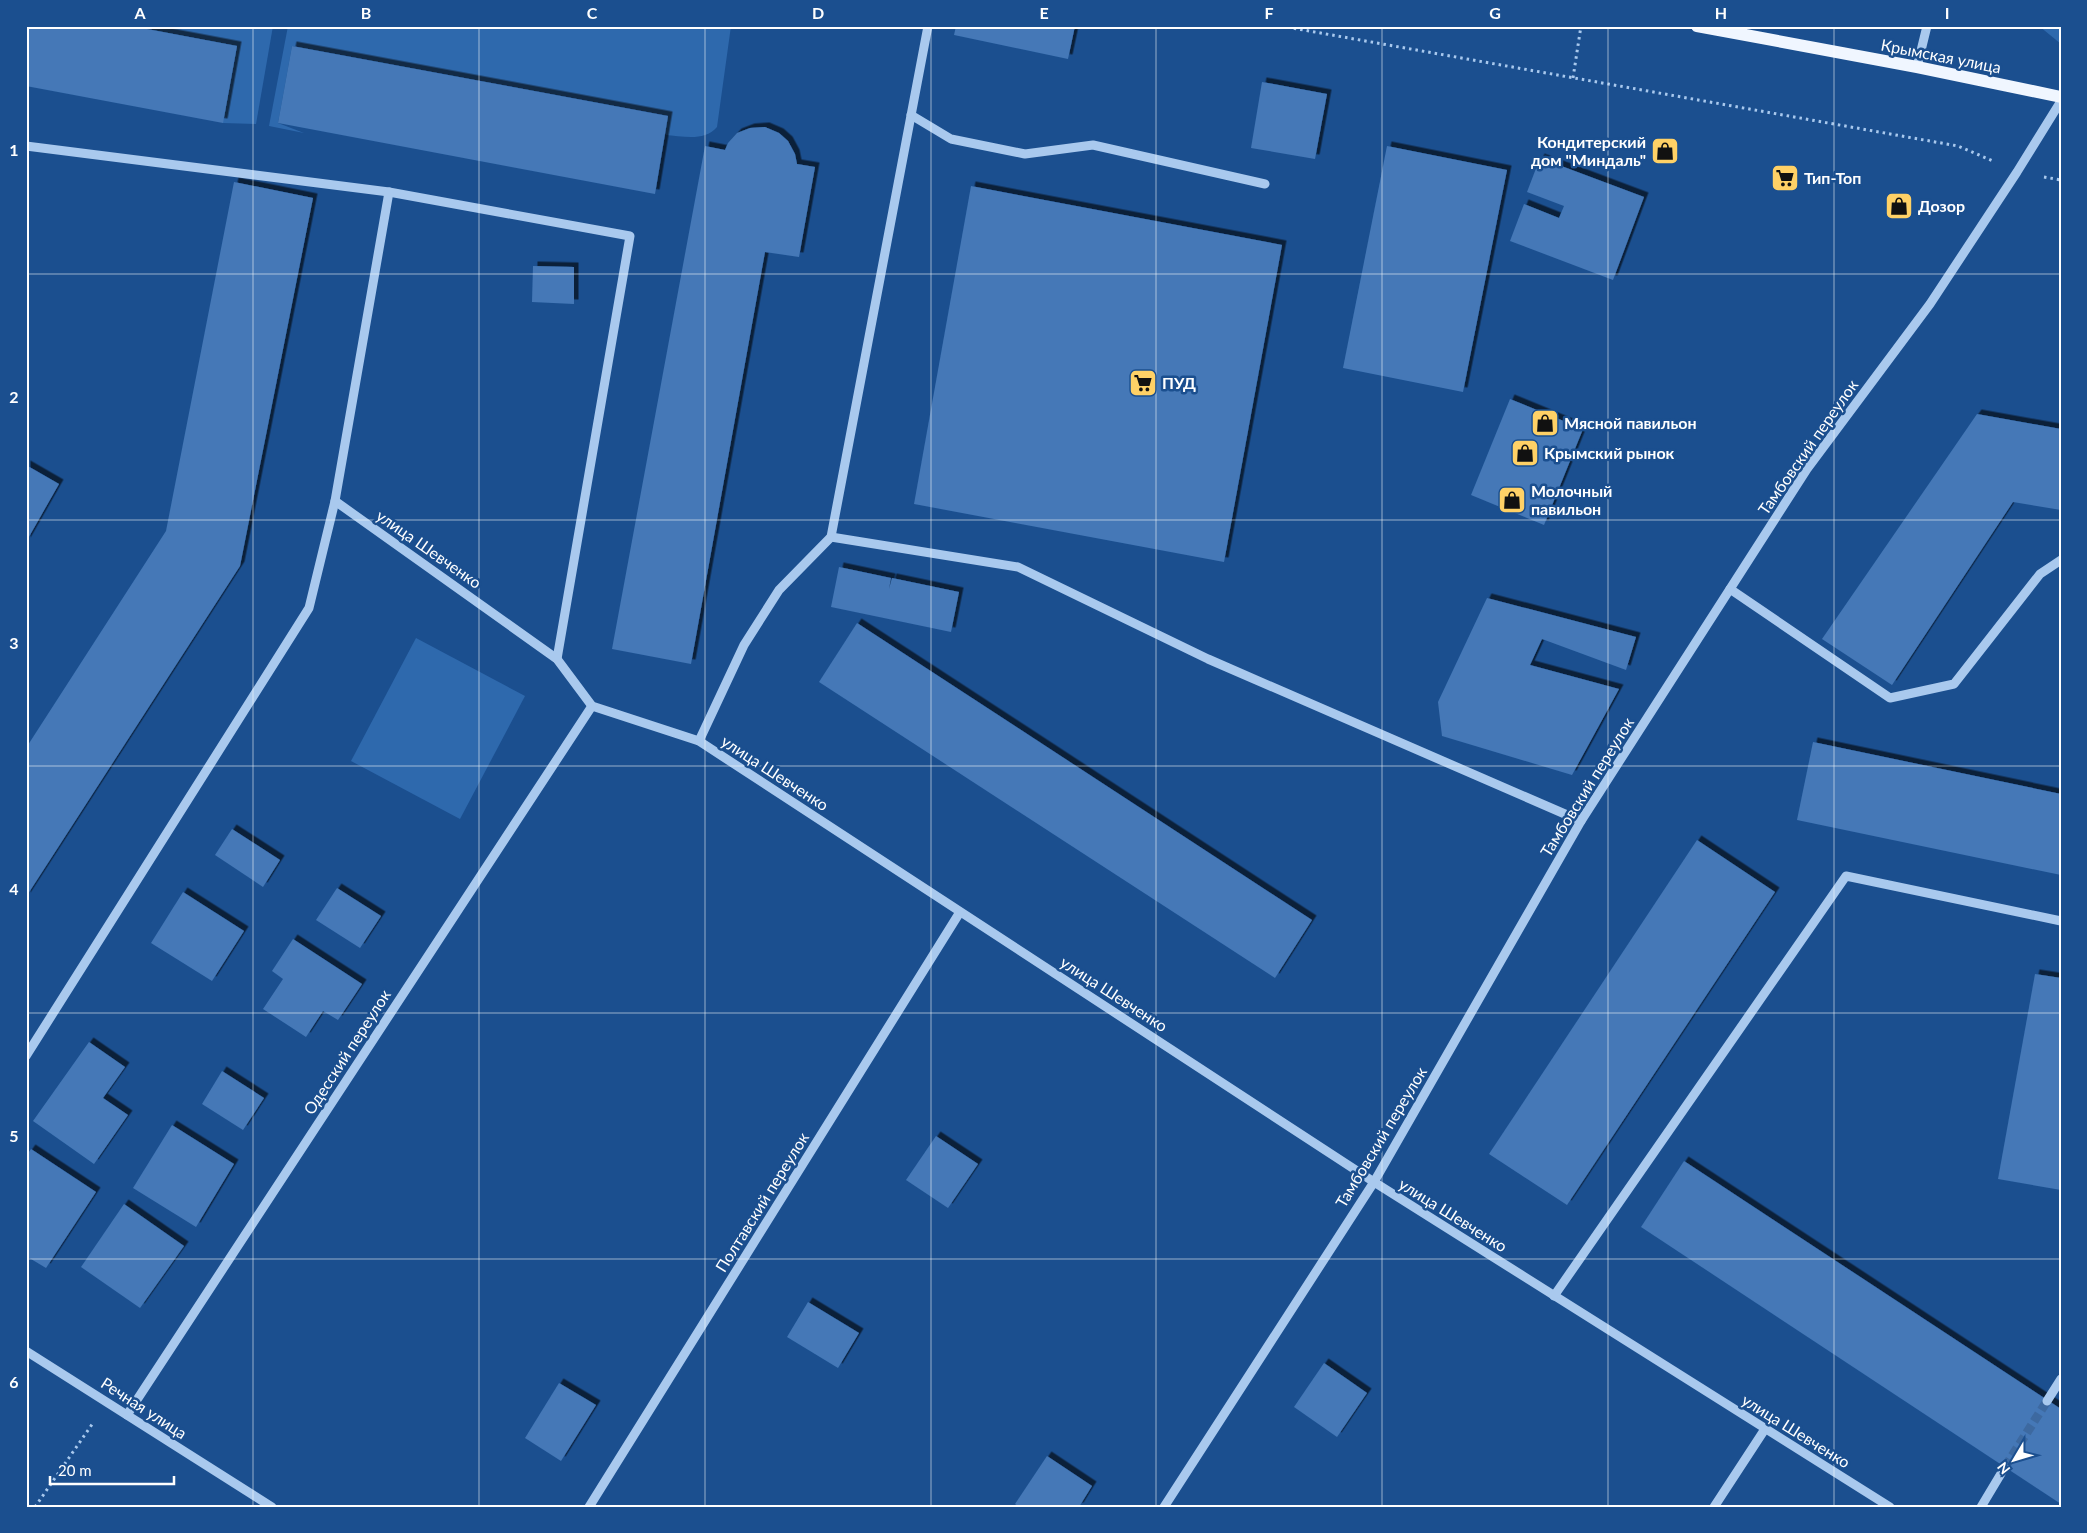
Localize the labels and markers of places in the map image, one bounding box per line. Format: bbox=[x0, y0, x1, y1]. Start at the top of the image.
place label: Кондитерский дом "Миндаль" bbox=[1531, 132, 1646, 169]
shop icon: Кондитерский дом "Миндаль" bbox=[1650, 136, 1680, 166]
supermarket icon: Тип-Топ bbox=[1770, 163, 1800, 193]
place label: Тип-Топ bbox=[1804, 168, 1861, 187]
shop icon: Дозор bbox=[1884, 191, 1914, 221]
place label: Дозор bbox=[1918, 196, 1965, 215]
supermarket icon: ПУД bbox=[1128, 368, 1158, 398]
place label: ПУД bbox=[1162, 373, 1196, 392]
shop icon: Мясной павильон bbox=[1530, 408, 1560, 438]
place label: Мясной павильон bbox=[1564, 413, 1697, 432]
shop icon: Крымский рынок bbox=[1510, 438, 1540, 468]
place label: Крымский рынок bbox=[1544, 443, 1675, 462]
place label: Молочный павильон bbox=[1531, 481, 1612, 518]
shop icon: Молочный павильон bbox=[1497, 485, 1527, 515]

